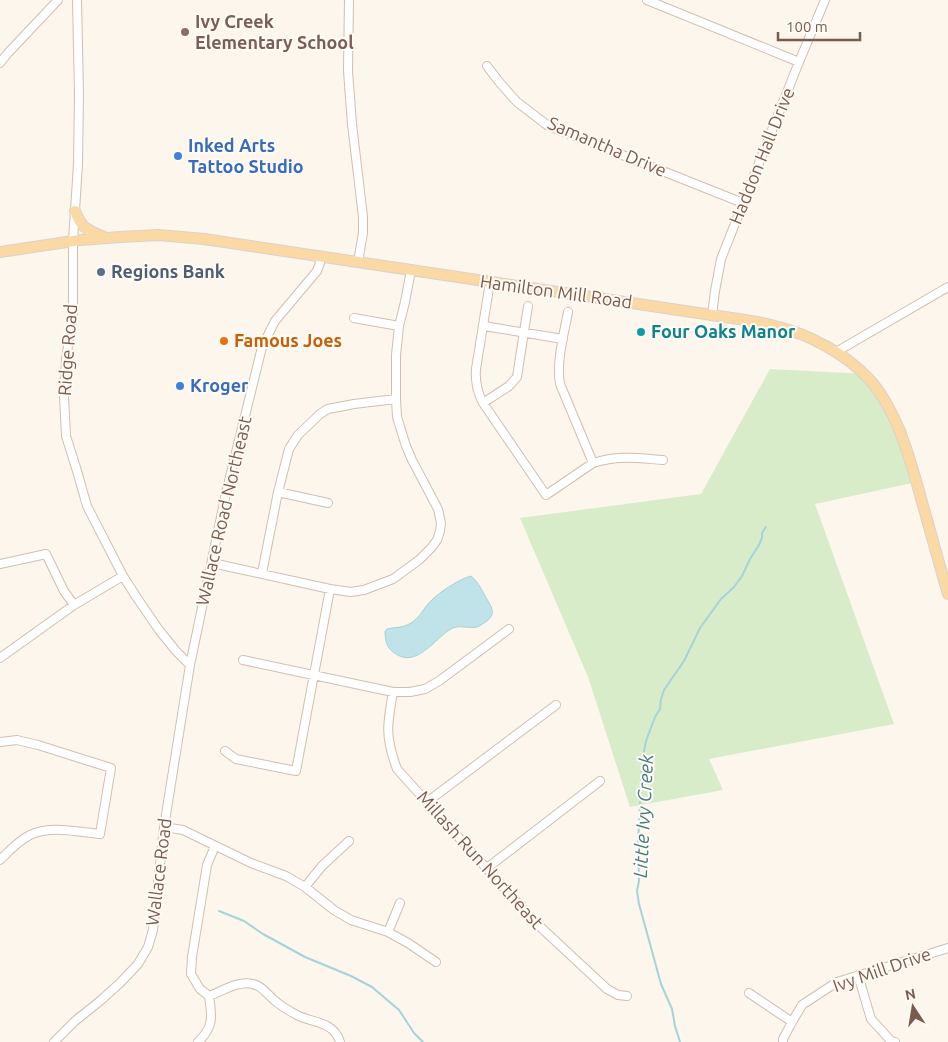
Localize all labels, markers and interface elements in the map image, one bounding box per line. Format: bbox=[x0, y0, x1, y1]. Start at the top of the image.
scale bar bbox=[778, 10, 860, 42]
place label: Ivy Creek Elementary School bbox=[195, 11, 354, 52]
text: 100 m bbox=[786, 18, 828, 35]
marker: Ivy Creek Elementary School bbox=[179, 26, 191, 38]
street label: Haddon Hall Drive bbox=[725, 84, 798, 227]
street label: Samantha Drive bbox=[545, 112, 670, 180]
place label: Inked Arts Tattoo Studio bbox=[188, 135, 304, 176]
marker: Inked Arts Tattoo Studio bbox=[172, 150, 184, 162]
place label: Regions Bank bbox=[111, 261, 225, 281]
marker: Regions Bank bbox=[95, 266, 107, 278]
street label: Hamilton Mill Road bbox=[479, 270, 634, 312]
street label: Ridge Road bbox=[54, 303, 80, 397]
place label: Four Oaks Manor bbox=[651, 321, 796, 341]
marker: Four Oaks Manor bbox=[635, 326, 647, 338]
place label: Famous Joes bbox=[234, 330, 342, 350]
marker: Famous Joes bbox=[218, 335, 230, 347]
place label: Kroger bbox=[190, 375, 249, 395]
marker: Kroger bbox=[174, 380, 186, 392]
street label: Wallace Road Northeast bbox=[191, 414, 255, 607]
water label: Little Ivy Creek bbox=[629, 753, 657, 878]
street label: Millash Run Northeast bbox=[414, 786, 548, 932]
street label: Wallace Road bbox=[141, 817, 175, 927]
street label: Ivy Mill Drive bbox=[830, 943, 933, 995]
north arrow bbox=[888, 982, 938, 1032]
text: N bbox=[904, 985, 917, 1003]

